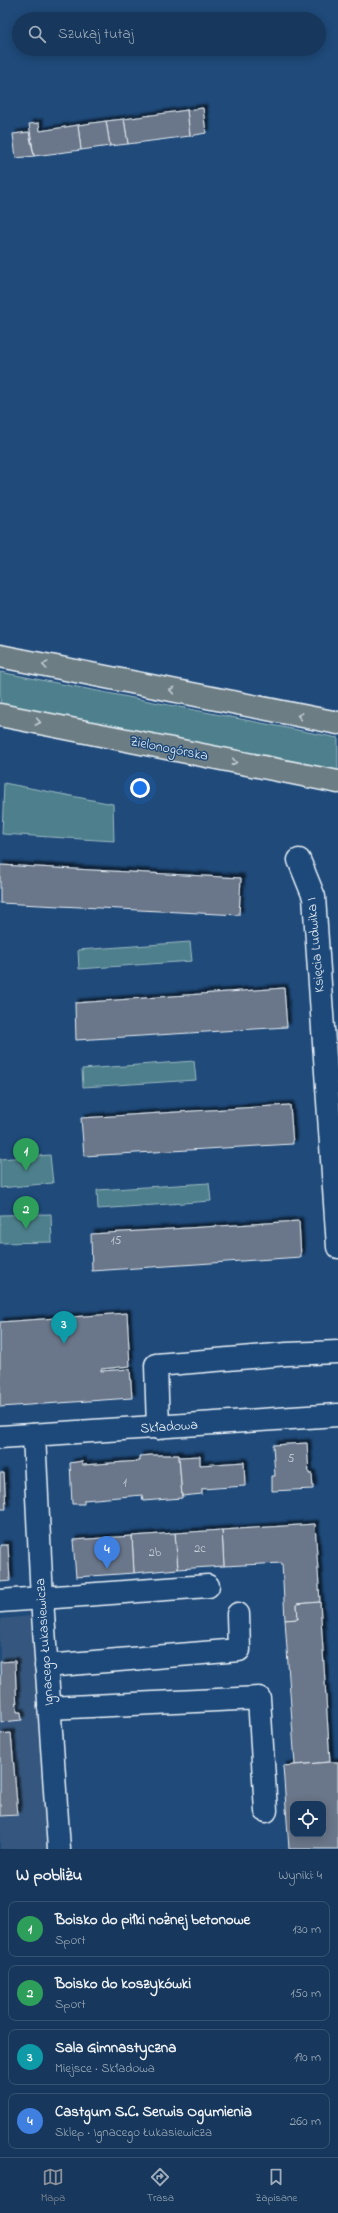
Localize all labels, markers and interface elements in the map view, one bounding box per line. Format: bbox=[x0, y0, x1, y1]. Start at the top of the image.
search box bbox=[12, 12, 326, 56]
icon: search bbox=[26, 23, 48, 45]
text: Szukaj tutaj bbox=[58, 23, 134, 45]
one-way arrow bbox=[42, 661, 48, 669]
one-way arrow bbox=[169, 687, 175, 695]
one-way arrow bbox=[297, 712, 303, 720]
one-way arrow bbox=[35, 718, 41, 726]
street label: Zielonogórska bbox=[128, 731, 210, 768]
one-way arrow bbox=[231, 757, 237, 765]
your location bbox=[130, 778, 150, 798]
street label: Księcia Ludwika I bbox=[301, 896, 331, 994]
pin: 1 bbox=[13, 1138, 39, 1171]
pin: 2 bbox=[13, 1196, 39, 1229]
house number: 15 bbox=[111, 1232, 121, 1250]
pin: 3 bbox=[51, 1311, 77, 1344]
street label: Składowa bbox=[139, 1415, 199, 1439]
house number: 5 bbox=[288, 1450, 295, 1468]
house number: 1 bbox=[123, 1474, 127, 1492]
pin: 4 bbox=[94, 1536, 120, 1569]
house number: 2c bbox=[194, 1540, 206, 1558]
house number: 2b bbox=[149, 1544, 162, 1562]
street label: Ignacego Łukasiewicza bbox=[30, 1577, 61, 1706]
map controls bbox=[290, 1801, 326, 1837]
button: locate bbox=[290, 1801, 326, 1837]
text: W pobliżu bbox=[16, 1863, 82, 1888]
text: Wyniki: 4 bbox=[278, 1866, 322, 1885]
text: Boisko do piłki nożnej betonowe bbox=[55, 1909, 250, 1931]
text: 1 bbox=[28, 1920, 32, 1939]
text: 130 m bbox=[293, 1920, 321, 1939]
text: Sport bbox=[55, 1931, 86, 1950]
text: Boisko do koszykówki bbox=[55, 1973, 191, 1995]
text: 2 bbox=[27, 1984, 33, 2003]
text: 150 m bbox=[290, 1984, 321, 2003]
text: Sport bbox=[55, 1995, 86, 2014]
text: Sala Gimnastyczna bbox=[55, 2037, 176, 2059]
text: 3 bbox=[27, 2048, 33, 2067]
text: 190 m bbox=[294, 2048, 321, 2067]
text: Miejsce · Składowa bbox=[55, 2059, 155, 2078]
text: Castgum S.C. Serwis Ogumienia bbox=[55, 2101, 252, 2123]
text: 4 bbox=[27, 2112, 33, 2131]
text: 260 m bbox=[290, 2112, 321, 2131]
text: Sklep · Ignacego Łukasiewicza bbox=[55, 2123, 212, 2142]
tab: Mapa bbox=[41, 2166, 65, 2206]
tab: Trasa bbox=[147, 2166, 174, 2206]
tab: Zapisane bbox=[255, 2166, 297, 2206]

